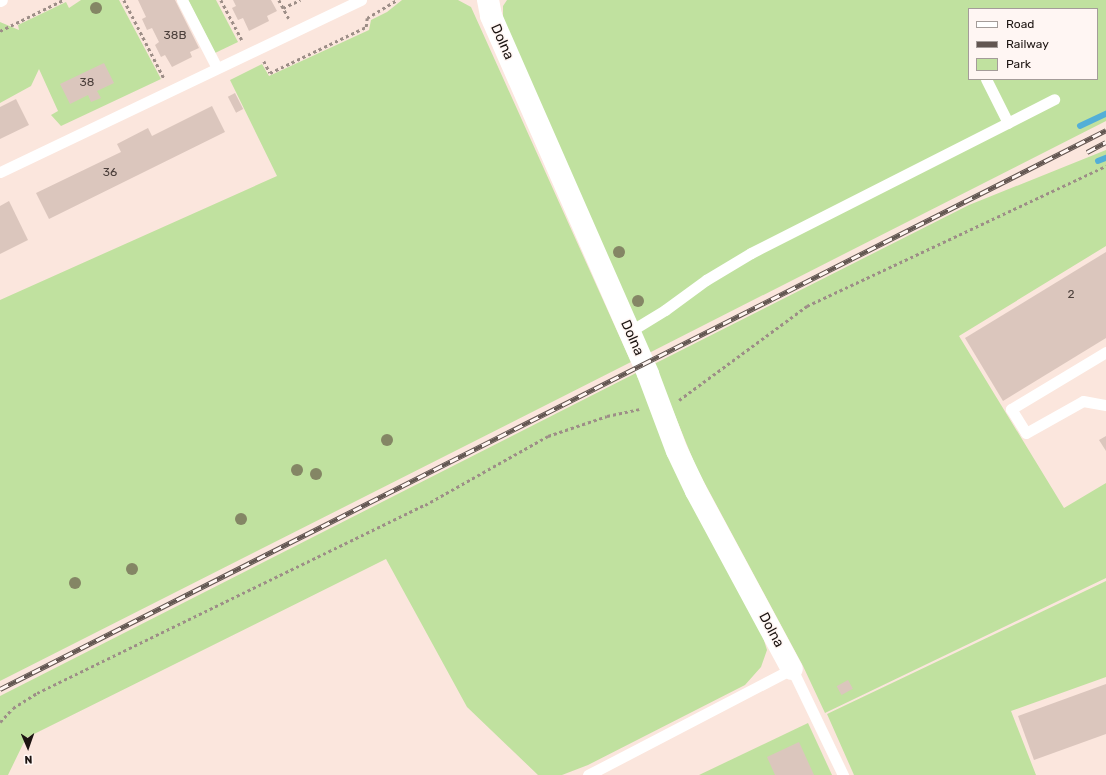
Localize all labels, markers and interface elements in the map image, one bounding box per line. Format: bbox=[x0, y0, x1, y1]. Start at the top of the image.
legend bbox=[968, 8, 1098, 80]
text: Road bbox=[1006, 17, 1034, 31]
street label: Dolna bbox=[487, 22, 517, 62]
house number: 38B bbox=[164, 29, 186, 43]
text: Railway bbox=[1006, 37, 1049, 51]
text: Park bbox=[1006, 57, 1031, 71]
house number: 38 bbox=[80, 76, 94, 90]
house number: 36 bbox=[103, 166, 117, 180]
house number: 2 bbox=[1067, 288, 1075, 302]
street label: Dolna bbox=[617, 318, 647, 358]
street label: Dolna bbox=[755, 610, 787, 650]
north arrow bbox=[8, 727, 48, 767]
text: N bbox=[24, 753, 33, 766]

